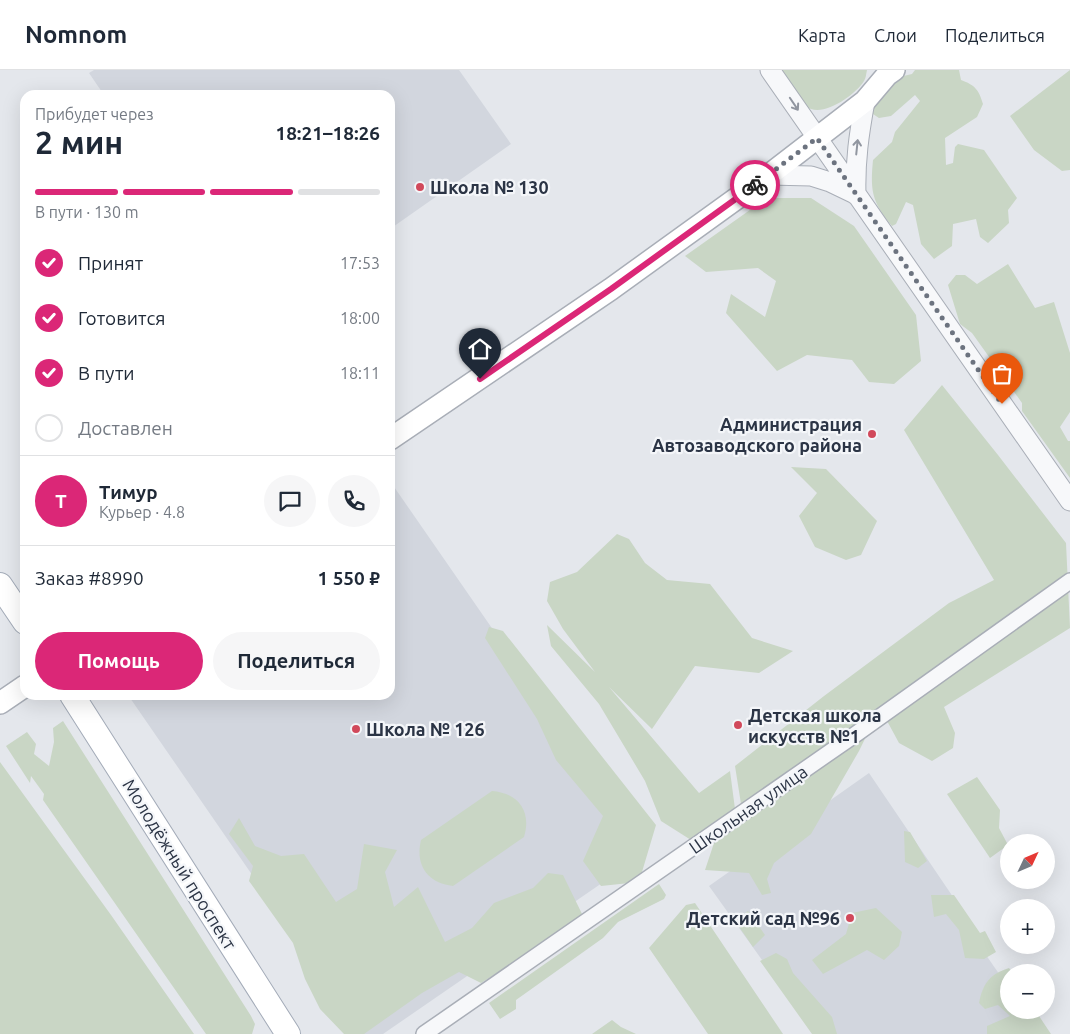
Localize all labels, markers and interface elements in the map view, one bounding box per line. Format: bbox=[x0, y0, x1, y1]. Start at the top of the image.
text: Nomnom bbox=[25, 21, 127, 48]
text: Карта bbox=[798, 25, 846, 45]
text: Слои bbox=[874, 25, 917, 45]
text: Поделиться bbox=[945, 25, 1045, 45]
one-way arrow bbox=[789, 97, 799, 111]
text: Прибудет через bbox=[35, 105, 154, 123]
text: 18:21–18:26 bbox=[275, 122, 380, 144]
text: 2 мин bbox=[35, 124, 123, 160]
one-way arrow bbox=[852, 140, 862, 156]
courier bbox=[730, 160, 780, 210]
icon: bike bbox=[741, 171, 769, 199]
place label: Школа № 130 bbox=[430, 177, 549, 197]
marker: Школа № 130 bbox=[414, 181, 426, 193]
text: В пути · 130 m bbox=[35, 203, 138, 221]
icon: check bbox=[35, 249, 63, 277]
text: Принят bbox=[78, 252, 143, 274]
text: 17:53 bbox=[340, 254, 380, 272]
icon: check bbox=[35, 304, 63, 332]
text: Готовится bbox=[78, 307, 165, 329]
text: 18:00 bbox=[340, 309, 380, 327]
pin bbox=[459, 328, 501, 379]
icon: home bbox=[466, 335, 494, 363]
pin bbox=[981, 353, 1023, 404]
icon: check bbox=[35, 359, 63, 387]
icon: bag bbox=[988, 360, 1016, 388]
text: В пути bbox=[78, 362, 135, 384]
text: 18:11 bbox=[340, 364, 380, 382]
place label: Администрация Автозаводского района bbox=[652, 414, 862, 455]
text: Доставлен bbox=[78, 417, 173, 439]
marker: Администрация Автозаводского района bbox=[866, 428, 878, 440]
button: chat bbox=[264, 475, 316, 527]
button: phone bbox=[328, 475, 380, 527]
text: Тимур bbox=[99, 481, 158, 503]
text: Т bbox=[55, 490, 67, 512]
text: Курьер · 4.8 bbox=[99, 503, 185, 521]
text: Заказ #8990 bbox=[35, 567, 144, 589]
text: 1 550 ₽ bbox=[317, 567, 380, 589]
button: Помощь bbox=[35, 632, 203, 690]
button: Поделиться bbox=[213, 632, 380, 690]
place label: Детская школа искусств №1 bbox=[748, 705, 882, 746]
place label: Школа № 126 bbox=[366, 719, 485, 739]
marker: Детская школа искусств №1 bbox=[732, 719, 744, 731]
marker: Школа № 126 bbox=[350, 723, 362, 735]
street label: Школьная улица bbox=[685, 761, 811, 857]
street label: Молодёжный проспект bbox=[119, 775, 241, 953]
north arrow bbox=[1000, 834, 1055, 889]
map controls bbox=[1000, 834, 1055, 1019]
button: + bbox=[1000, 899, 1055, 954]
place label: Детский сад №96 bbox=[686, 908, 840, 928]
marker: Детский сад №96 bbox=[844, 912, 856, 924]
button: − bbox=[1000, 964, 1055, 1019]

